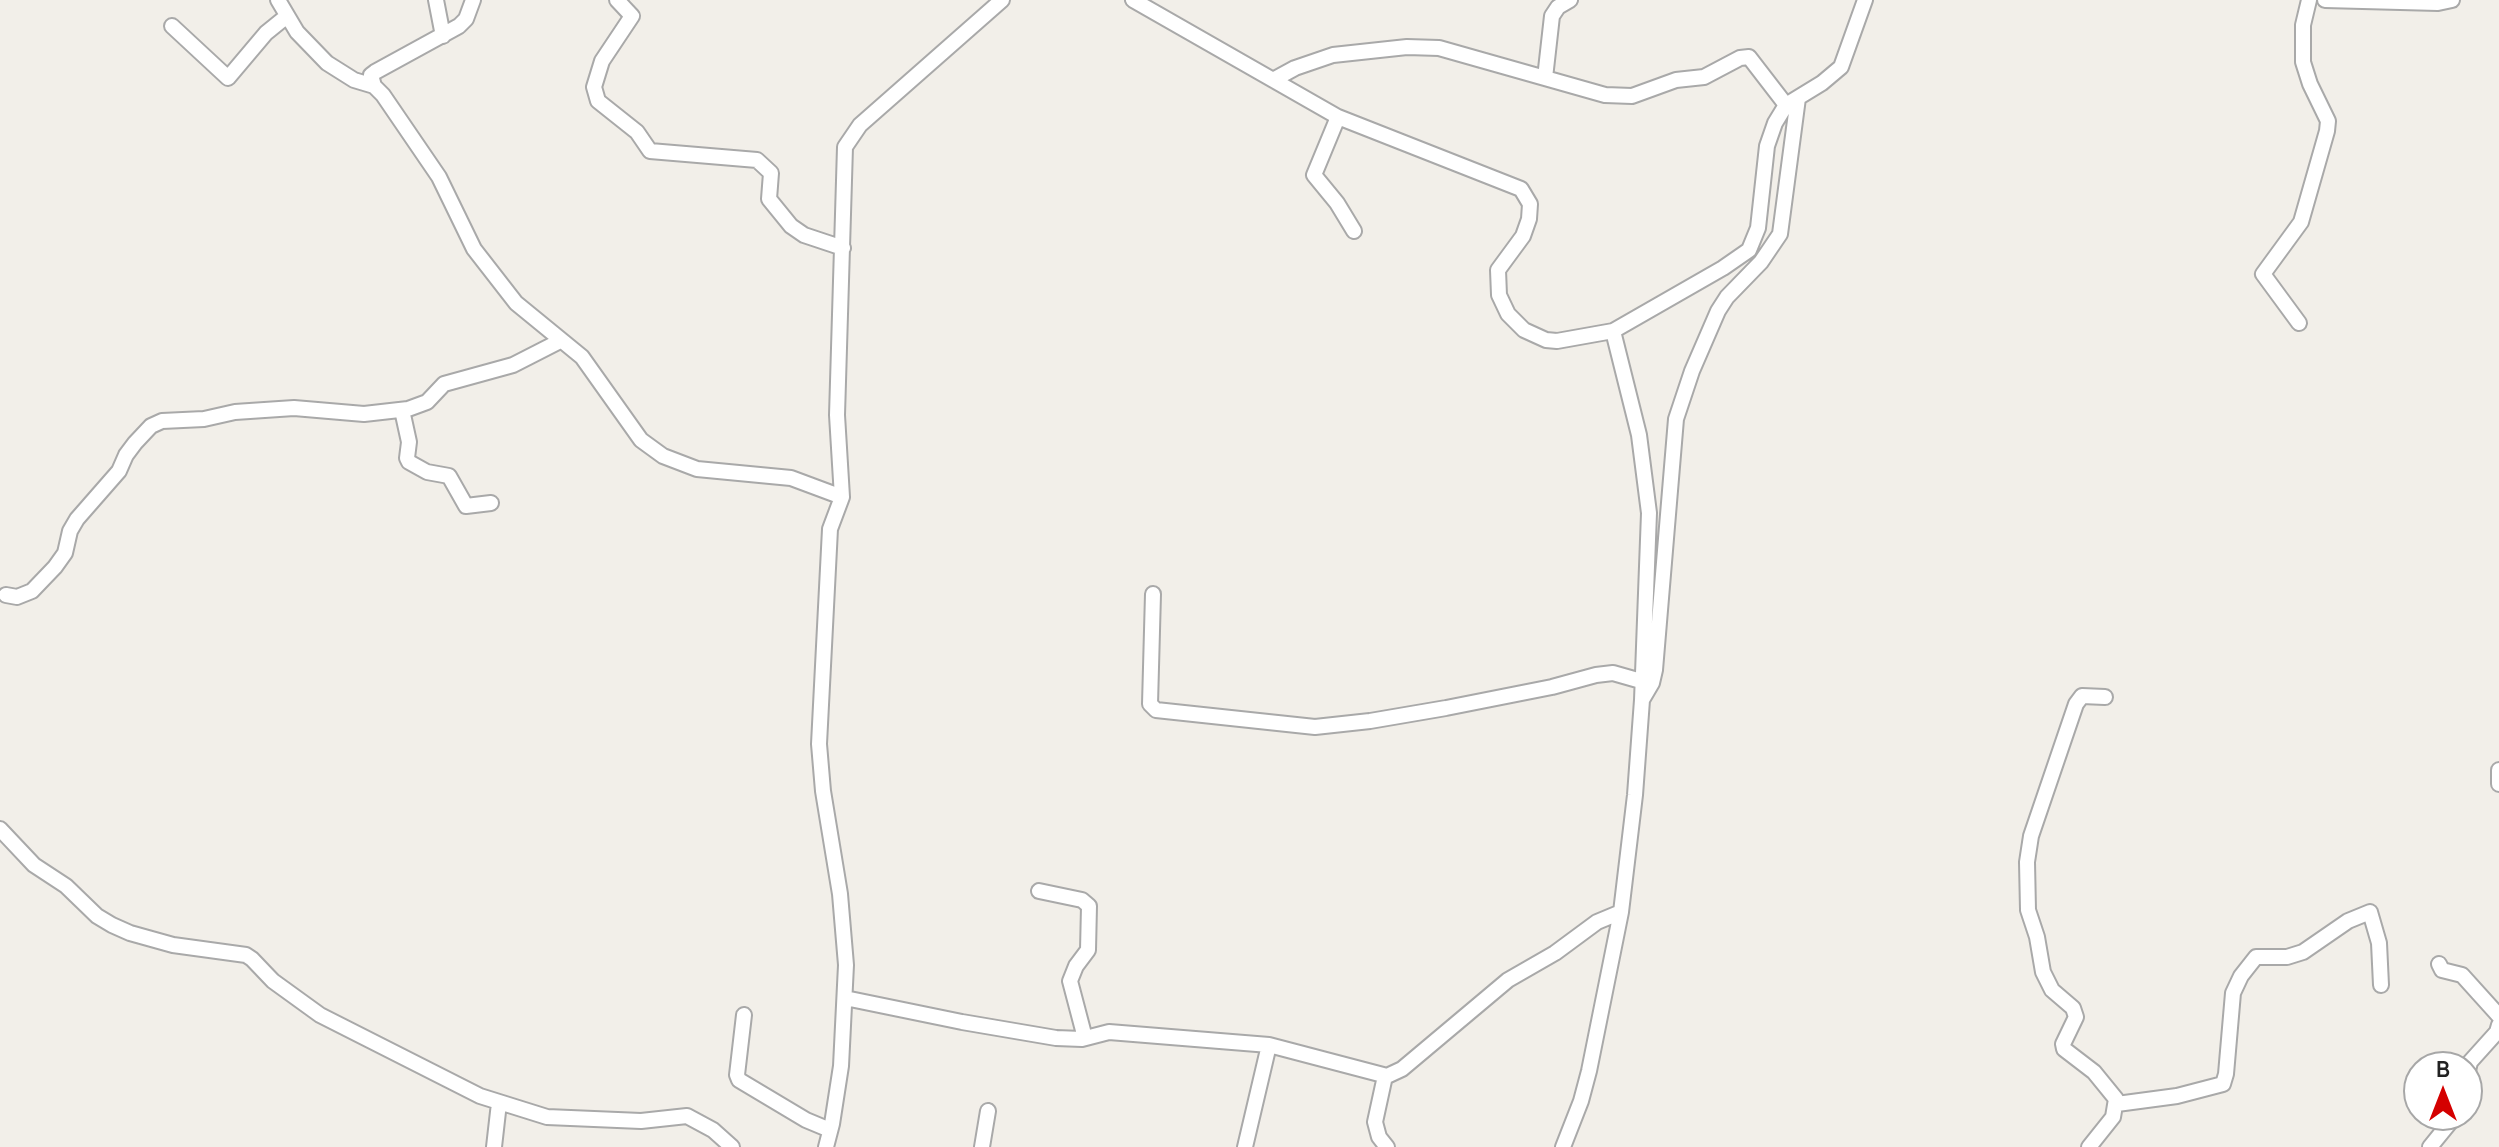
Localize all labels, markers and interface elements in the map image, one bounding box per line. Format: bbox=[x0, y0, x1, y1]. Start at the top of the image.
north arrow bbox=[2403, 1051, 2483, 1131]
text: B bbox=[2436, 1054, 2450, 1084]

